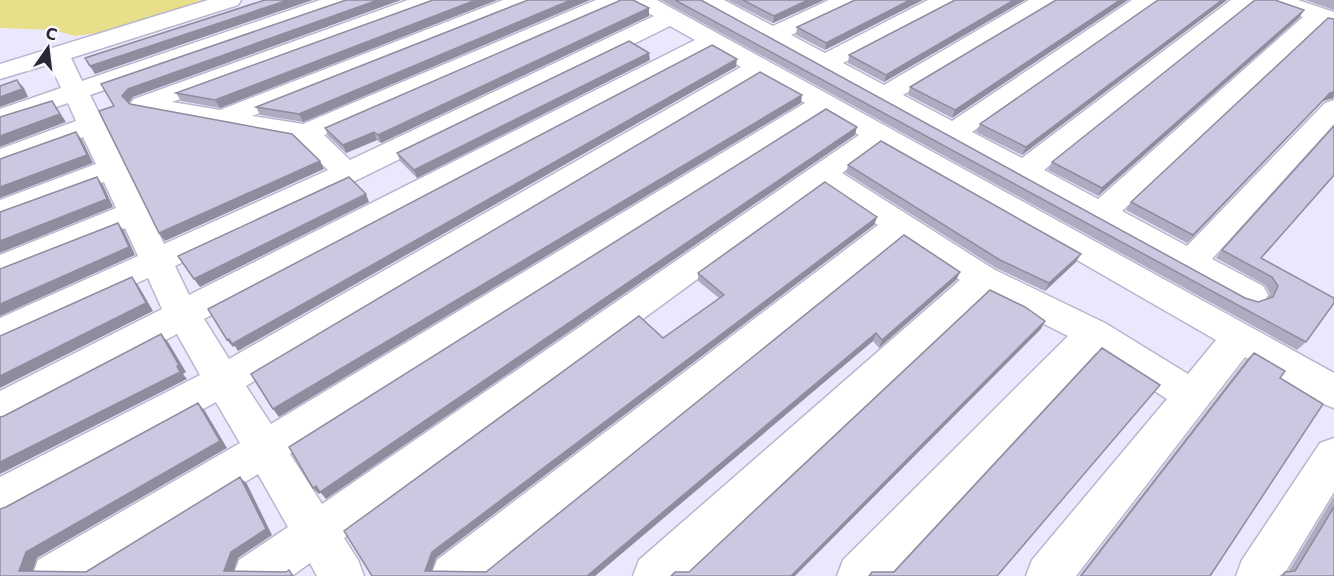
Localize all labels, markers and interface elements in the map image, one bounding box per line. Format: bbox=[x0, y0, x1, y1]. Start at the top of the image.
north arrow bbox=[18, 18, 78, 78]
text: С bbox=[44, 22, 59, 44]

